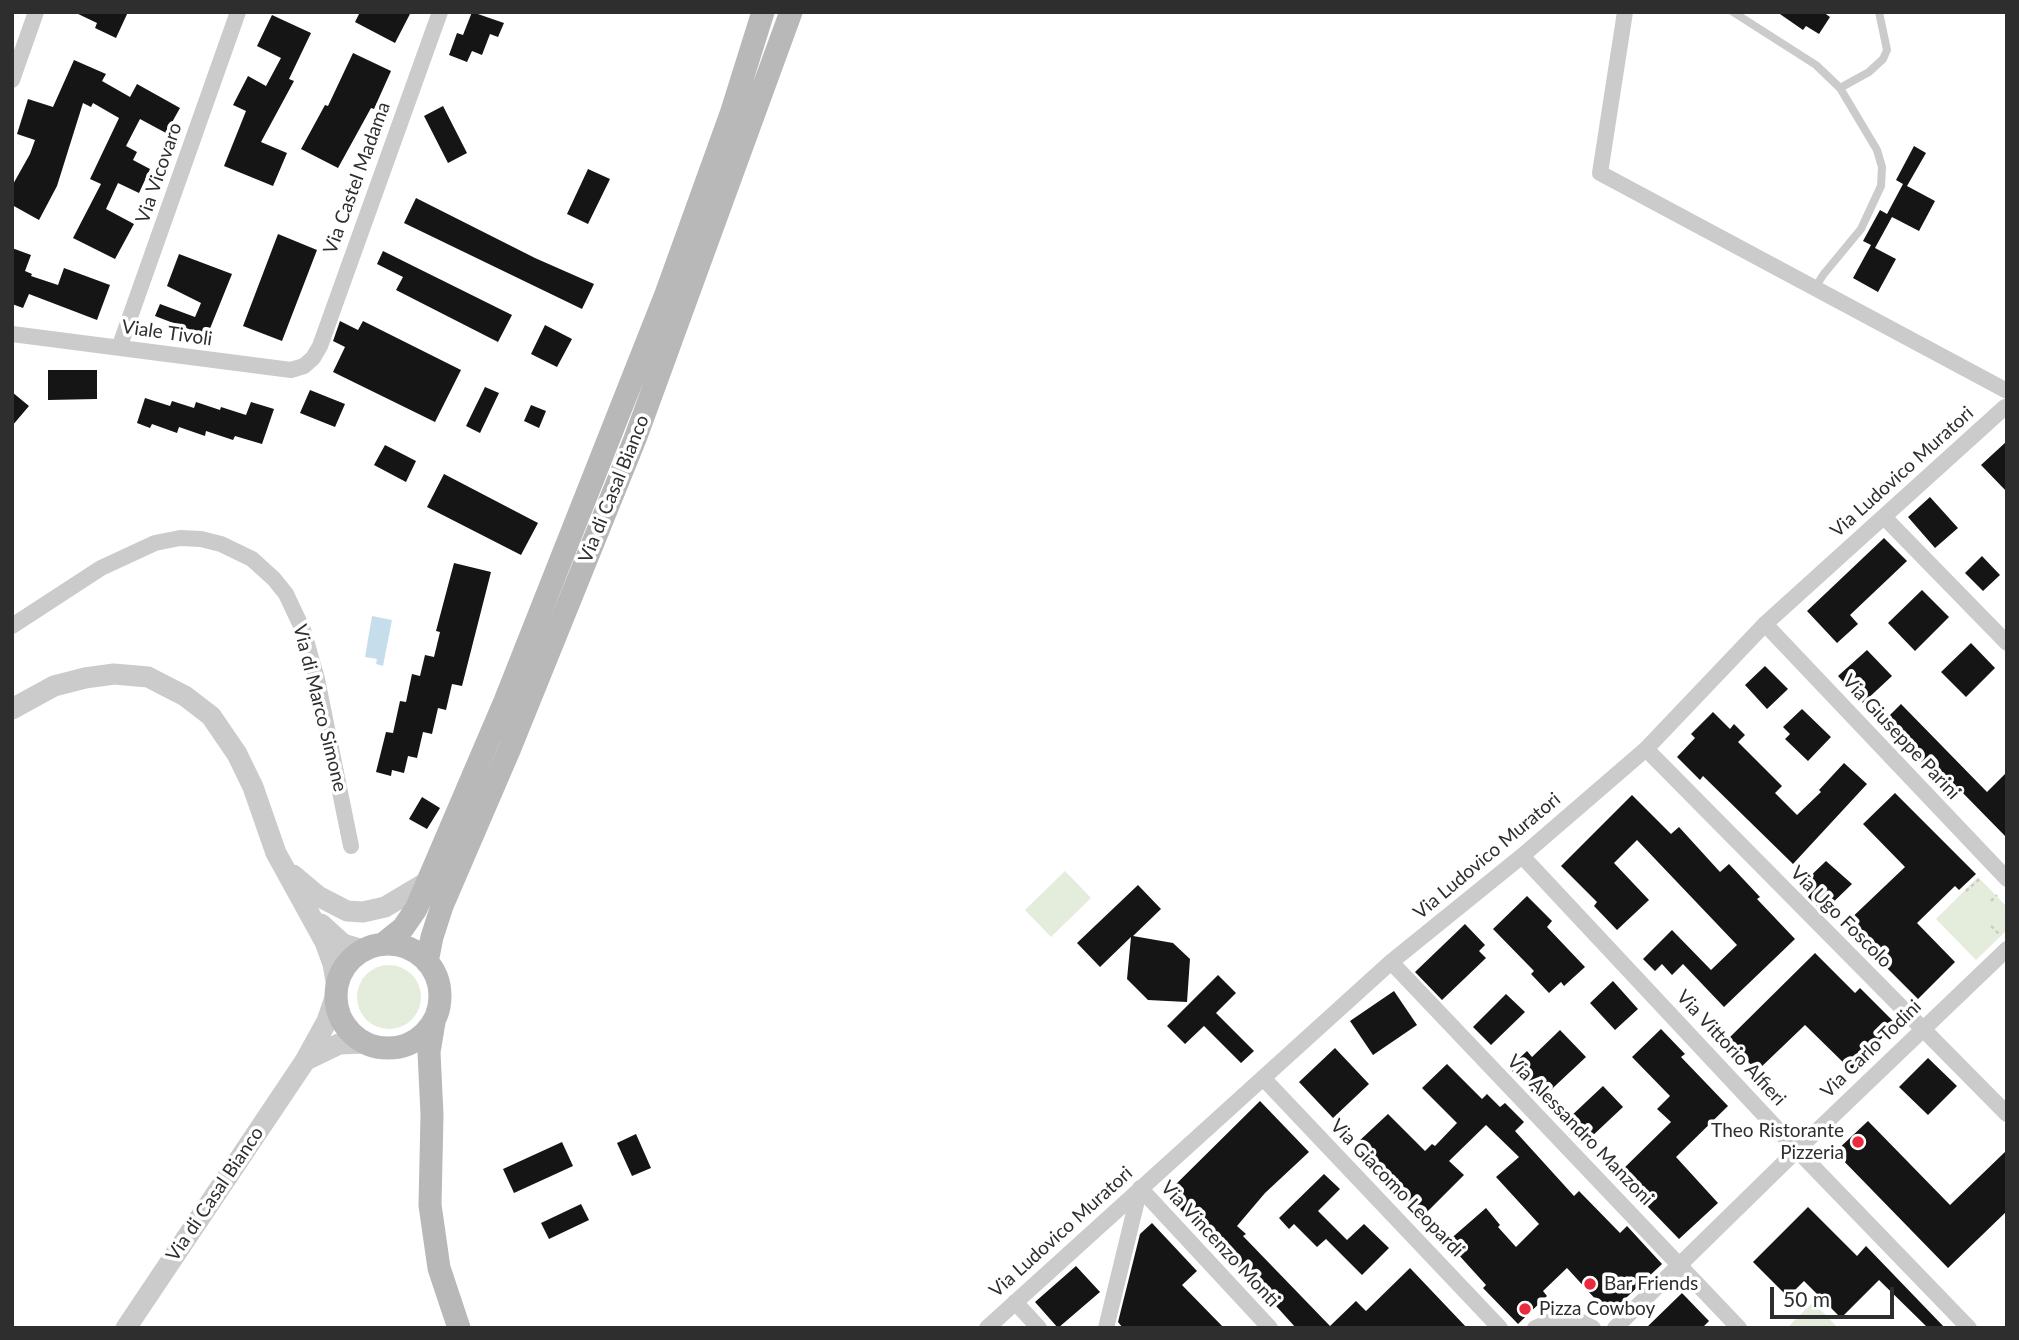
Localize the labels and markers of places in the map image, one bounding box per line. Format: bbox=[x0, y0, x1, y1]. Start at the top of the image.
place label: Theo Ristorante Pizzeria bbox=[1711, 1120, 1844, 1164]
marker: Theo Ristorante Pizzeria bbox=[1850, 1134, 1866, 1150]
place label: Bar Friends bbox=[1604, 1273, 1698, 1295]
marker: Bar Friends bbox=[1582, 1276, 1598, 1292]
place label: Pizza Cowboy bbox=[1539, 1298, 1655, 1320]
marker: Pizza Cowboy bbox=[1517, 1301, 1533, 1317]

